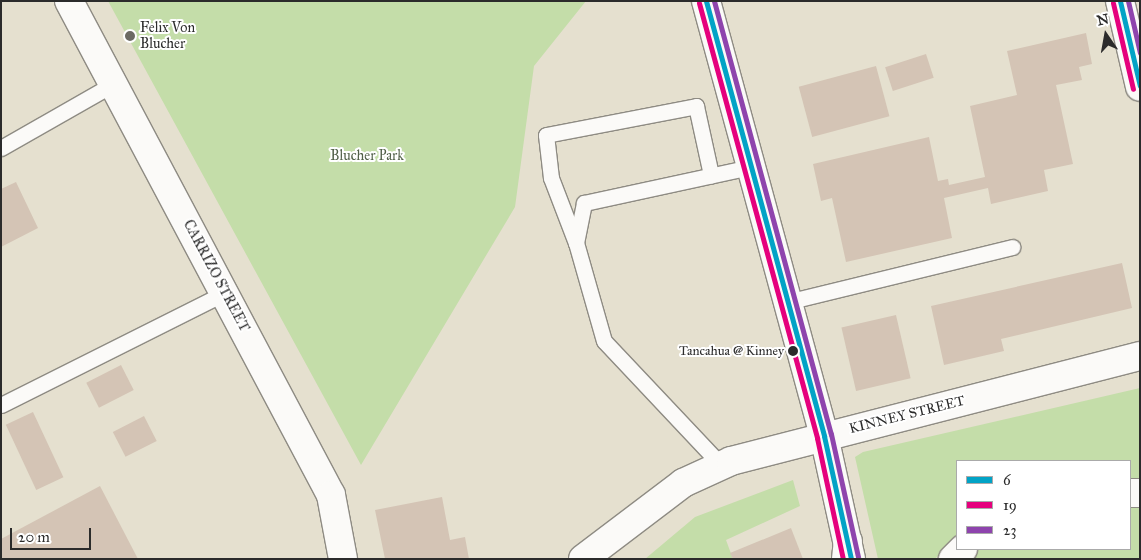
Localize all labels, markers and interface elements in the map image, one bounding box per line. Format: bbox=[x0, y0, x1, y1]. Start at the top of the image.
north arrow bbox=[1081, 10, 1131, 60]
text: N bbox=[1095, 10, 1110, 29]
place label: Felix Von Blucher bbox=[140, 20, 195, 52]
marker: Felix Von Blucher bbox=[124, 30, 136, 42]
park label: Blucher Park bbox=[330, 148, 404, 164]
street label: CARRIZO STREET bbox=[179, 217, 253, 335]
place label: Tancahua @ Kinney bbox=[679, 343, 784, 359]
marker: Tancahua @ Kinney bbox=[788, 346, 798, 356]
street label: KINNEY STREET bbox=[847, 392, 967, 438]
legend bbox=[956, 460, 1131, 550]
text: 6 bbox=[1003, 471, 1011, 489]
text: 19 bbox=[1003, 496, 1017, 514]
scale bar bbox=[12, 518, 94, 550]
text: 23 bbox=[1003, 521, 1016, 539]
text: 20 m bbox=[18, 528, 50, 546]

